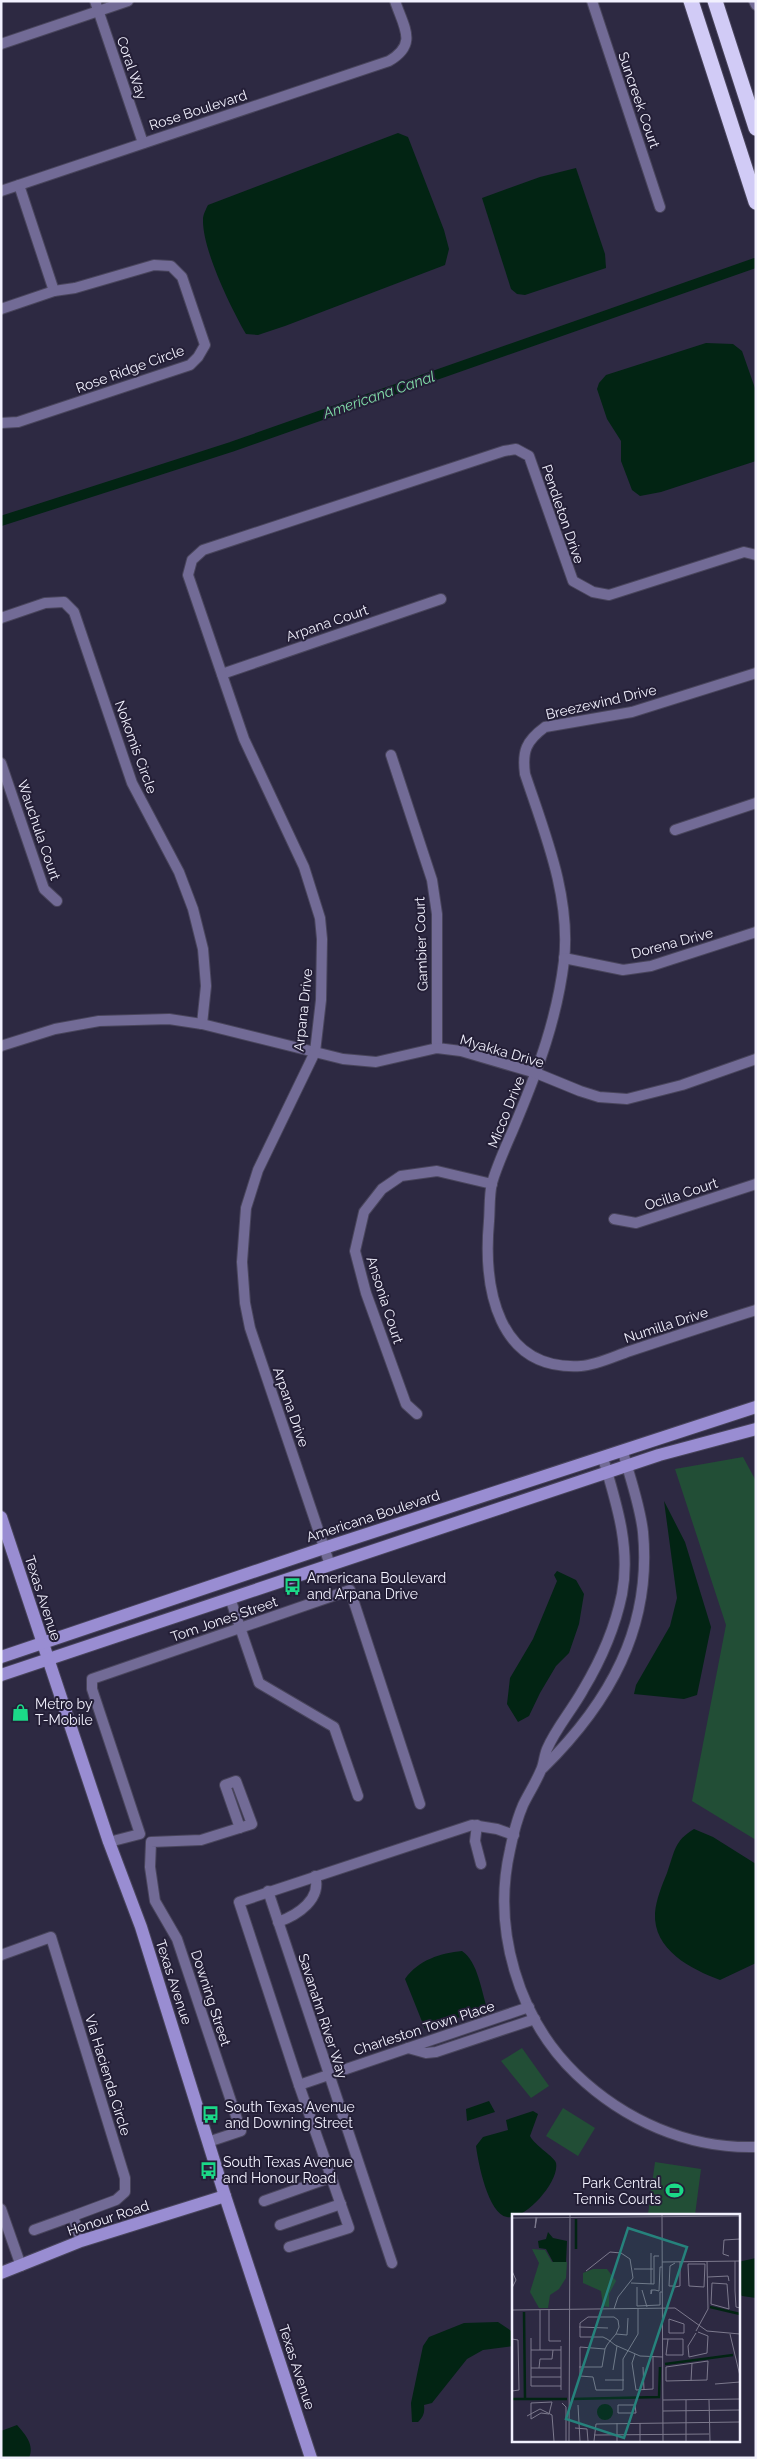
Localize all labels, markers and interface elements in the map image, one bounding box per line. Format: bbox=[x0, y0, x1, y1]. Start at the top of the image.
street label: Coral Way bbox=[114, 34, 150, 102]
street label: Suncreek Court bbox=[615, 50, 663, 150]
street label: Rose Boulevard bbox=[147, 87, 249, 133]
street label: Rose Ridge Circle bbox=[74, 342, 186, 396]
water label: Americana Canal bbox=[320, 367, 437, 423]
street label: Pendleton Drive bbox=[539, 462, 587, 566]
street label: Arpana Court bbox=[284, 601, 370, 645]
street label: Breezewind Drive bbox=[544, 681, 658, 723]
street label: Nokomis Circle bbox=[112, 698, 160, 796]
street label: Wauchula Court bbox=[14, 778, 64, 882]
street label: Gambier Court bbox=[411, 896, 431, 991]
street label: Dorena Drive bbox=[629, 924, 715, 962]
street label: Arpana Drive bbox=[291, 968, 315, 1052]
street label: Myakka Drive bbox=[458, 1031, 546, 1071]
street label: Micco Drive bbox=[484, 1074, 528, 1150]
street label: Ocilla Court bbox=[642, 1175, 720, 1213]
street label: Ansonia Court bbox=[363, 1254, 407, 1346]
street label: Numilla Drive bbox=[622, 1304, 710, 1346]
street label: Arpana Drive bbox=[270, 1365, 312, 1449]
street label: Americana Boulevard bbox=[304, 1487, 442, 1545]
street label: Texas Avenue bbox=[22, 1553, 64, 1643]
place label: Americana Boulevard and Arpana Drive bbox=[307, 1570, 446, 1602]
bus stop icon: Americana Boulevard and Arpana Drive bbox=[283, 1576, 303, 1596]
street label: Tom Jones Street bbox=[169, 1593, 280, 1645]
place label: Metro by T-Mobile bbox=[35, 1696, 93, 1728]
shop icon: Metro by T-Mobile bbox=[11, 1702, 31, 1722]
street label: Texas Avenue bbox=[153, 1937, 195, 2027]
street label: Downing Street bbox=[188, 1948, 234, 2048]
street label: Savanahn River Way bbox=[295, 1951, 351, 2081]
street label: Charleston Town Place bbox=[351, 1998, 497, 2058]
street label: Via Hacienda Circle bbox=[82, 2013, 134, 2137]
place label: South Texas Avenue and Downing Street bbox=[225, 2099, 355, 2131]
bus stop icon: South Texas Avenue and Downing Street bbox=[201, 2105, 221, 2125]
place label: South Texas Avenue and Honour Road bbox=[223, 2154, 353, 2186]
bus stop icon: South Texas Avenue and Honour Road bbox=[199, 2160, 219, 2180]
place label: Park Central Tennis Courts bbox=[573, 2175, 661, 2207]
sports icon: Park Central Tennis Courts bbox=[665, 2181, 685, 2201]
street label: Honour Road bbox=[65, 2197, 151, 2239]
inset map bbox=[512, 2214, 740, 2442]
street label: Texas Avenue bbox=[276, 2322, 318, 2412]

